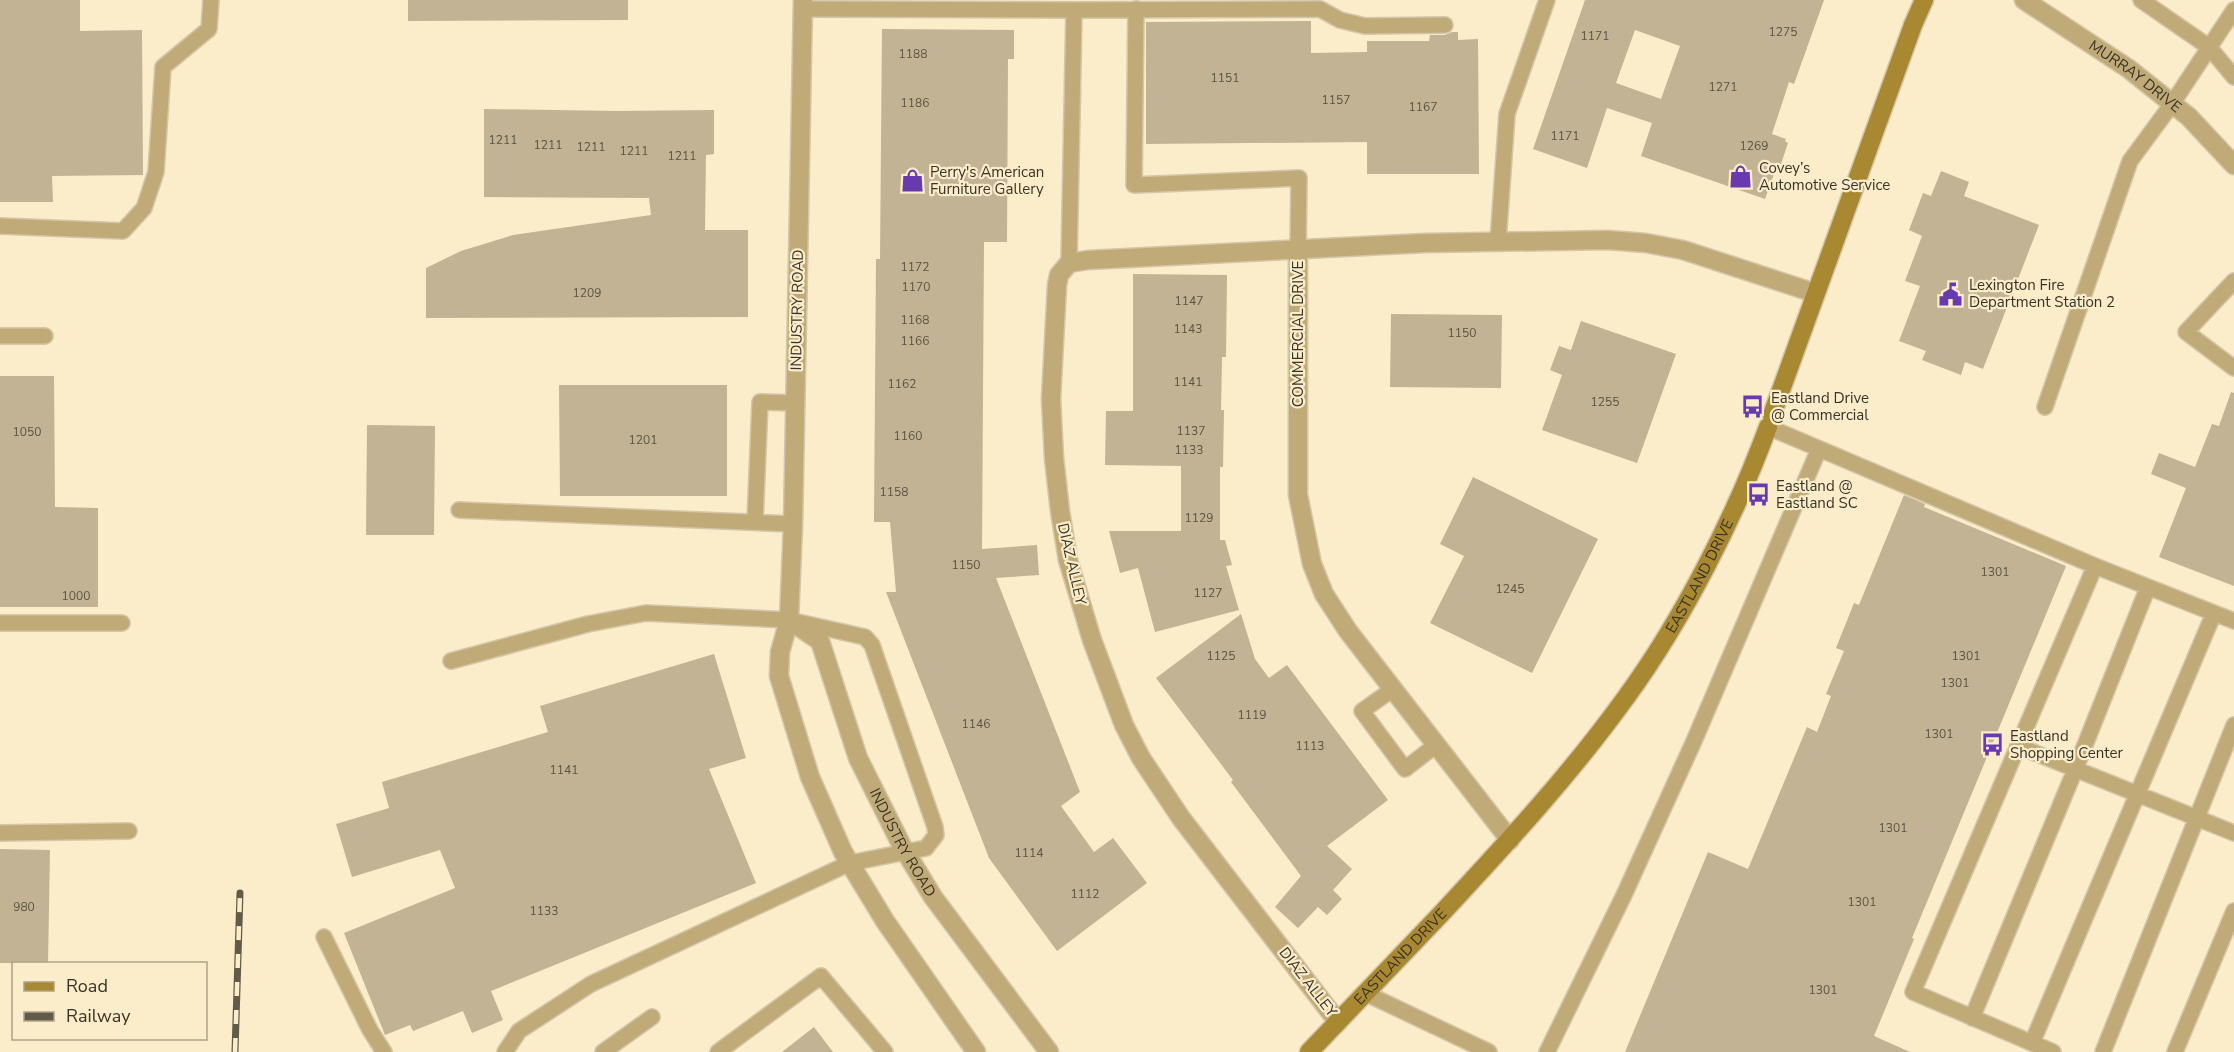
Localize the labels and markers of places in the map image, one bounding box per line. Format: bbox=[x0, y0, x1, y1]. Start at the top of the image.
place label: Covey’s Automotive Service bbox=[1759, 158, 1890, 195]
place label: Perry's American Furniture Gallery bbox=[930, 162, 1044, 199]
shop icon: Covey’s Automotive Service bbox=[1728, 164, 1754, 190]
shop icon: Perry's American Furniture Gallery bbox=[899, 168, 925, 194]
place label: Lexington Fire Department Station 2 bbox=[1969, 275, 2115, 312]
public building icon: Lexington Fire Department Station 2 bbox=[1938, 281, 1964, 307]
place label: Eastland Drive @ Commercial bbox=[1771, 388, 1869, 425]
bus stop icon: Eastland Drive @ Commercial bbox=[1740, 394, 1766, 420]
place label: Eastland @ Eastland SC bbox=[1776, 476, 1858, 513]
bus stop icon: Eastland @ Eastland SC bbox=[1745, 482, 1771, 508]
place label: Eastland Shopping Center bbox=[2010, 726, 2123, 763]
bus stop icon: Eastland Shopping Center bbox=[1979, 732, 2005, 758]

